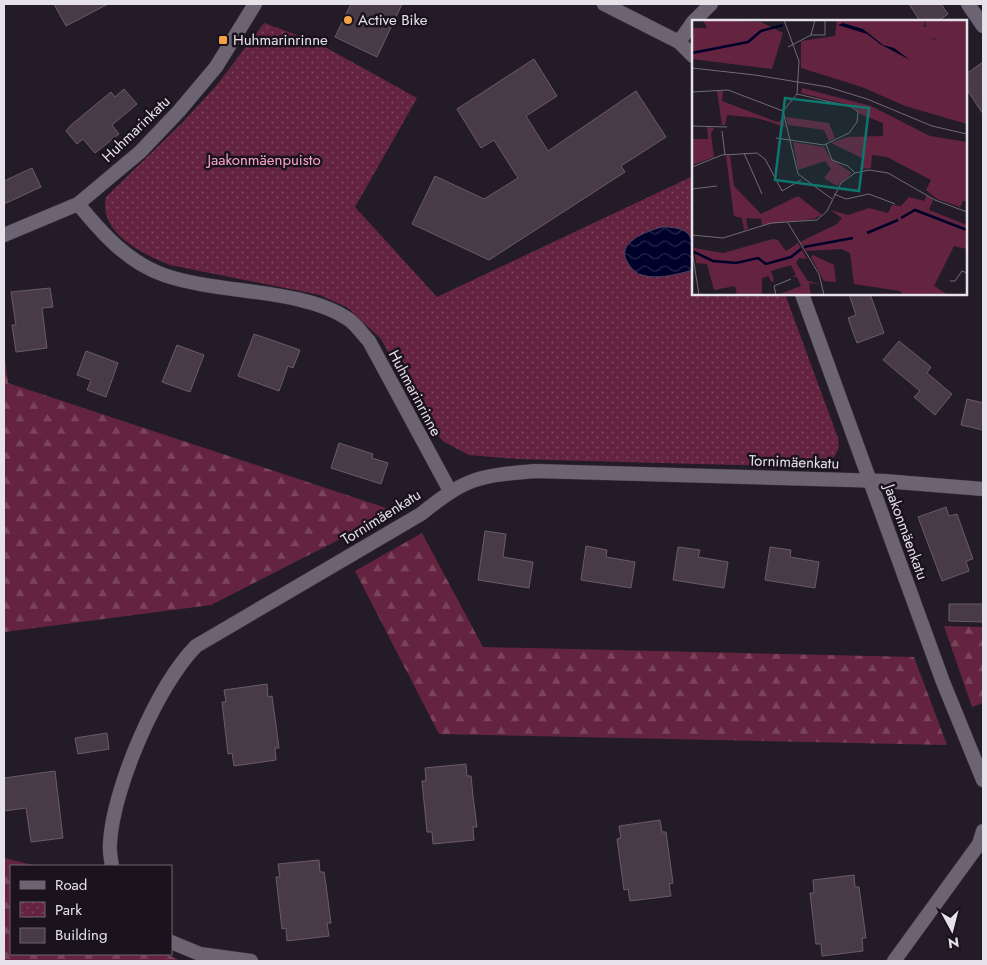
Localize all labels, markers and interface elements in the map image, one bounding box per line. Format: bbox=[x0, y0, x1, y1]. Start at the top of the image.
place label: Active Bike bbox=[358, 9, 428, 31]
marker: Active Bike bbox=[342, 14, 354, 26]
inset map bbox=[692, 20, 967, 295]
place label: Huhmarinrinne bbox=[233, 29, 328, 51]
marker: Huhmarinrinne bbox=[217, 34, 229, 46]
street label: Huhmarinkatu bbox=[97, 91, 175, 167]
park label: Jaakonmäenpuisto bbox=[205, 149, 321, 171]
street label: Huhmarinrinne bbox=[383, 346, 447, 440]
street label: Tornimäenkatu bbox=[748, 449, 840, 475]
street label: Jaakonmäenkatu bbox=[878, 479, 933, 583]
street label: Tornimäenkatu bbox=[337, 484, 425, 550]
legend bbox=[10, 865, 172, 955]
text: Road bbox=[55, 874, 87, 896]
text: Park bbox=[55, 899, 82, 921]
north arrow bbox=[927, 905, 977, 955]
text: Building bbox=[55, 924, 107, 946]
text: N bbox=[947, 932, 960, 954]

